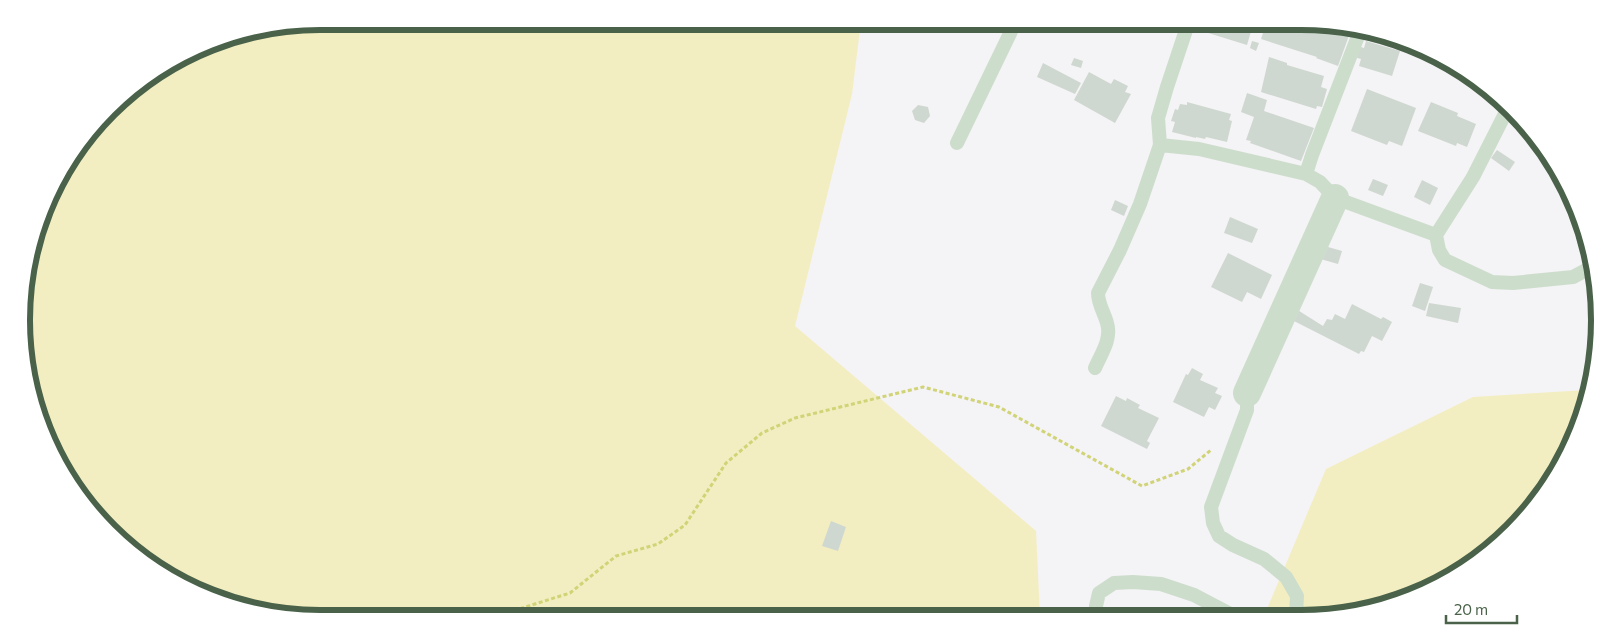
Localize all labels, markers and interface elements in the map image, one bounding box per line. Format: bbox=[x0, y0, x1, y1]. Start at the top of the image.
scale bar bbox=[1446, 592, 1517, 624]
text: 20 m bbox=[1454, 600, 1488, 618]

